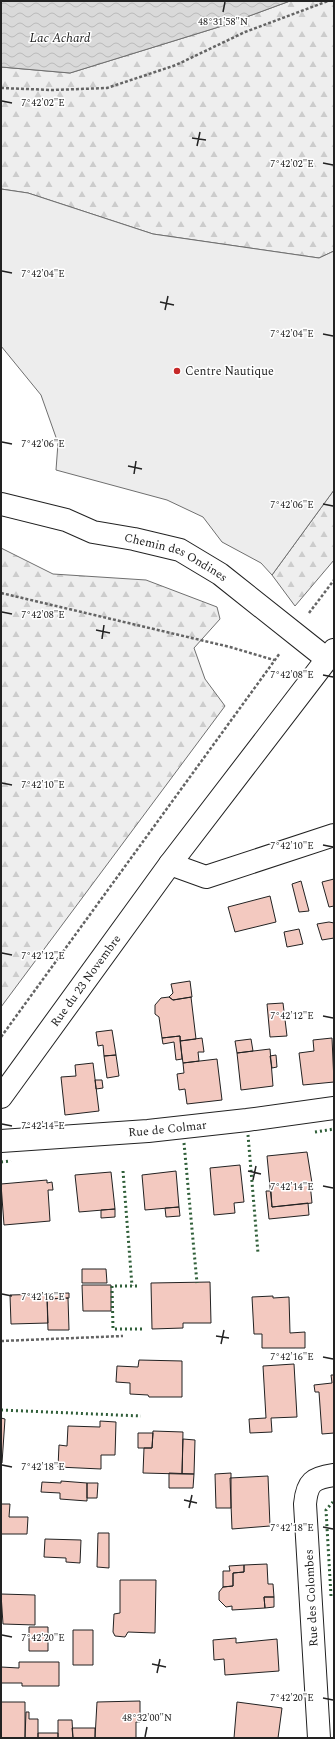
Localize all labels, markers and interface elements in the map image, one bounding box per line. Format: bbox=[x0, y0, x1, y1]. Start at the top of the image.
text: 48°31'58"N bbox=[198, 14, 248, 30]
water label: Lac Achard bbox=[30, 28, 91, 48]
text: 7°42'02"E bbox=[21, 95, 65, 111]
text: 7°42'02"E bbox=[270, 156, 314, 172]
text: 7°42'04"E bbox=[21, 266, 65, 282]
text: 7°42'04"E bbox=[270, 326, 314, 342]
place label: Centre Nautique bbox=[185, 362, 274, 381]
marker: Centre Nautique bbox=[172, 366, 182, 376]
text: 7°42'06"E bbox=[21, 436, 65, 452]
text: 7°42'06"E bbox=[270, 497, 314, 513]
street label: Chemin des Ondines bbox=[123, 528, 232, 587]
text: 7°42'08"E bbox=[21, 607, 65, 623]
text: 7°42'08"E bbox=[270, 667, 314, 683]
text: 7°42'10"E bbox=[21, 777, 65, 793]
text: 7°42'10"E bbox=[270, 838, 314, 854]
street label: Rue du 23 Novembre bbox=[46, 930, 126, 1031]
text: 7°42'12"E bbox=[21, 948, 65, 964]
text: 7°42'12"E bbox=[270, 1008, 314, 1024]
street label: Rue de Colmar bbox=[128, 1116, 208, 1142]
text: 7°42'14"E bbox=[21, 1118, 65, 1134]
text: 7°42'14"E bbox=[270, 1179, 314, 1195]
text: 7°42'16"E bbox=[21, 1289, 65, 1305]
text: 7°42'16"E bbox=[270, 1349, 314, 1365]
text: 7°42'18"E bbox=[21, 1459, 65, 1475]
text: 7°42'18"E bbox=[270, 1520, 314, 1536]
street label: Rue des Colombes bbox=[299, 1549, 324, 1647]
text: 7°42'20"E bbox=[21, 1630, 65, 1646]
text: 7°42'20"E bbox=[270, 1690, 314, 1706]
text: 48°32'00"N bbox=[122, 1710, 172, 1726]

